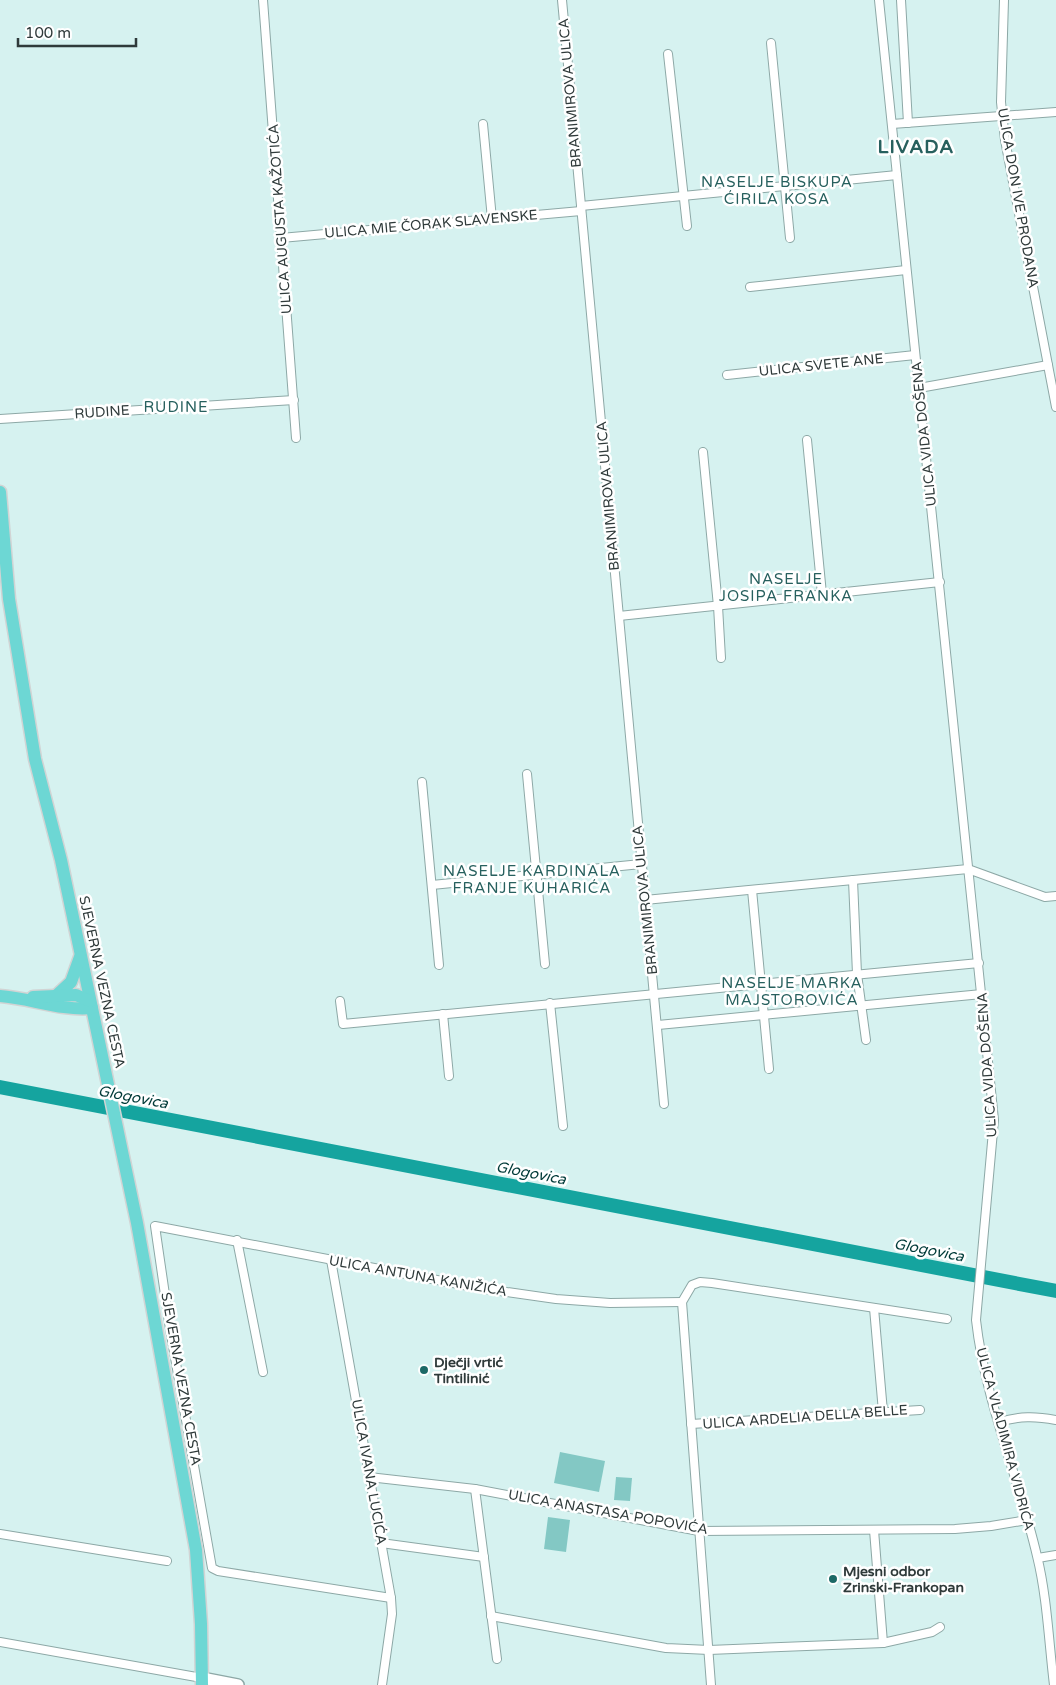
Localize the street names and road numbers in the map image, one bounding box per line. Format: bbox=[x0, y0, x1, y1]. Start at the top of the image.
street label: BRANIMIROVA ULICA bbox=[555, 18, 585, 168]
street label: ULICA DON IVE PRODANA bbox=[994, 107, 1042, 289]
street label: ULICA AUGUSTA KAŽOTIĆA bbox=[265, 123, 295, 315]
street label: ULICA MIE ČORAK SLAVENSKE bbox=[324, 206, 538, 242]
street label: ULICA SVETE ANE bbox=[758, 350, 884, 380]
street label: ULICA VIDA DOŠENA bbox=[908, 361, 940, 507]
street label: RUDINE bbox=[74, 402, 130, 422]
street label: BRANIMIROVA ULICA bbox=[593, 421, 623, 571]
street label: BRANIMIROVA ULICA bbox=[629, 825, 661, 975]
street label: SJEVERNA VEZNA CESTA bbox=[75, 894, 129, 1070]
street label: ULICA VIDA DOŠENA bbox=[973, 992, 1001, 1138]
street label: ULICA ANTUNA KANIŽIĆA bbox=[328, 1252, 508, 1300]
street label: SJEVERNA VEZNA CESTA bbox=[157, 1291, 205, 1467]
street label: ULICA VLADIMIRA VIDRIĆA bbox=[972, 1346, 1038, 1532]
street label: ULICA IVANA LUCIĆA bbox=[348, 1398, 390, 1546]
street label: ULICA ARDELIA DELLA BELLE bbox=[702, 1401, 908, 1433]
street label: ULICA ANASTASA POPOVIĆA bbox=[507, 1486, 709, 1538]

